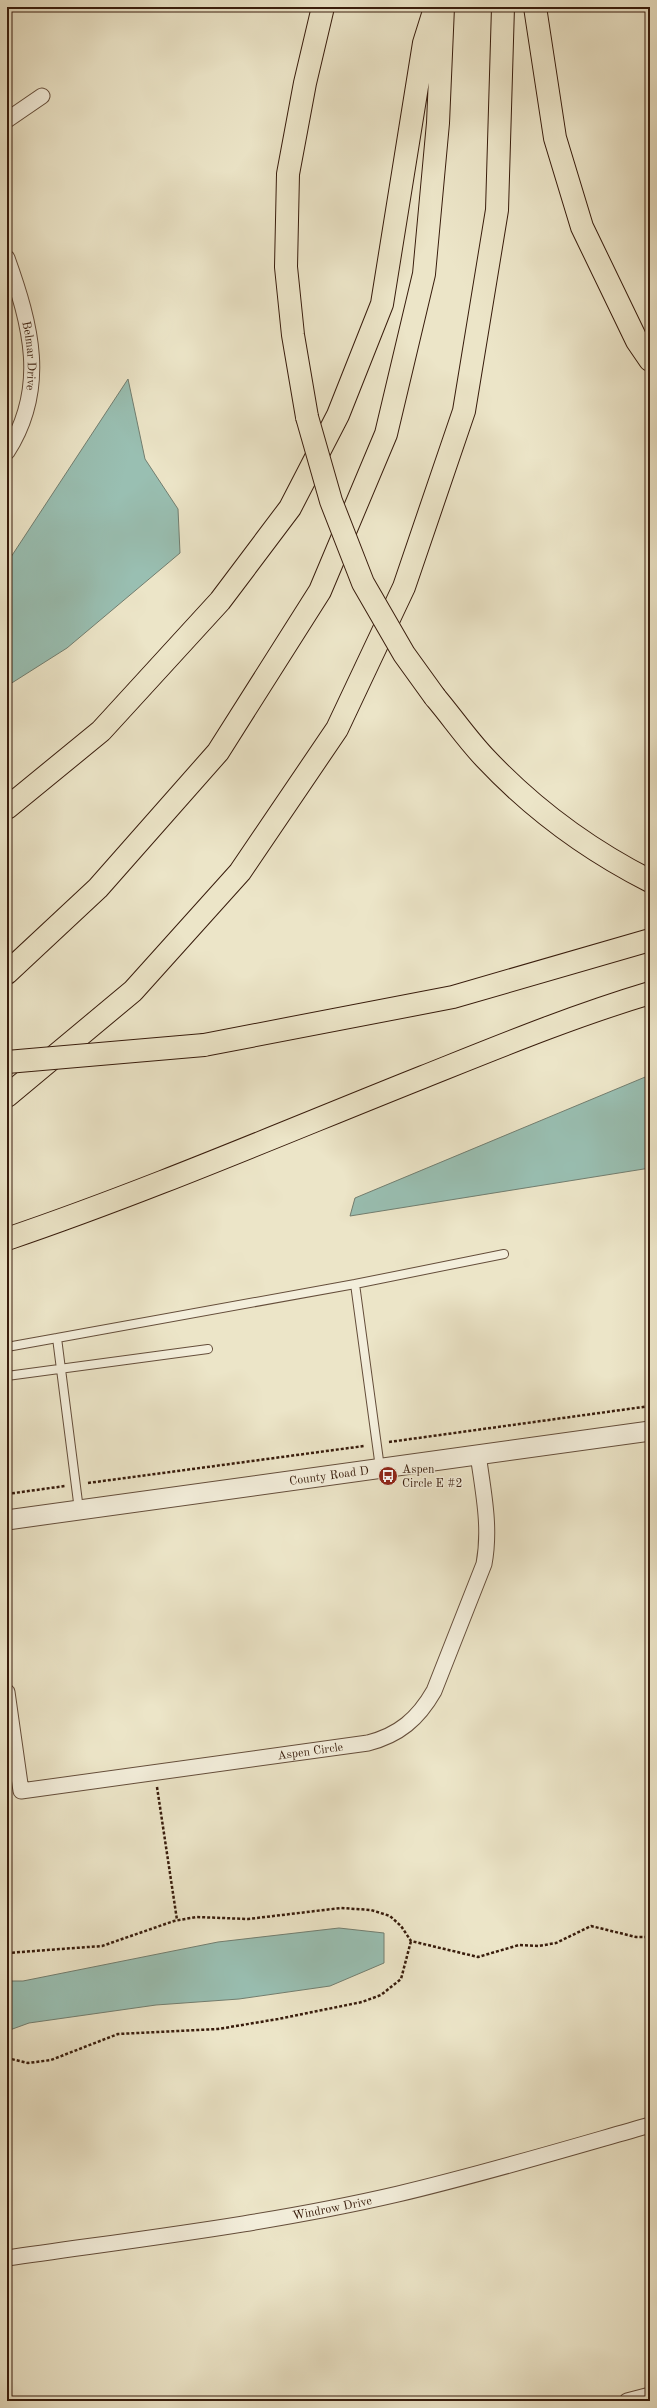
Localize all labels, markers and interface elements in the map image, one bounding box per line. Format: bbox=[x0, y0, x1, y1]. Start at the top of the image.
street label: Belmar Drive bbox=[19, 320, 37, 392]
place label: Aspen Circle E #2 bbox=[402, 1464, 462, 1490]
street label: County Road D bbox=[288, 1465, 370, 1488]
bus stop icon: Aspen Circle E #2 bbox=[377, 1465, 399, 1487]
street label: Aspen Circle bbox=[277, 1741, 344, 1762]
street label: Windrow Drive bbox=[292, 2195, 374, 2222]

